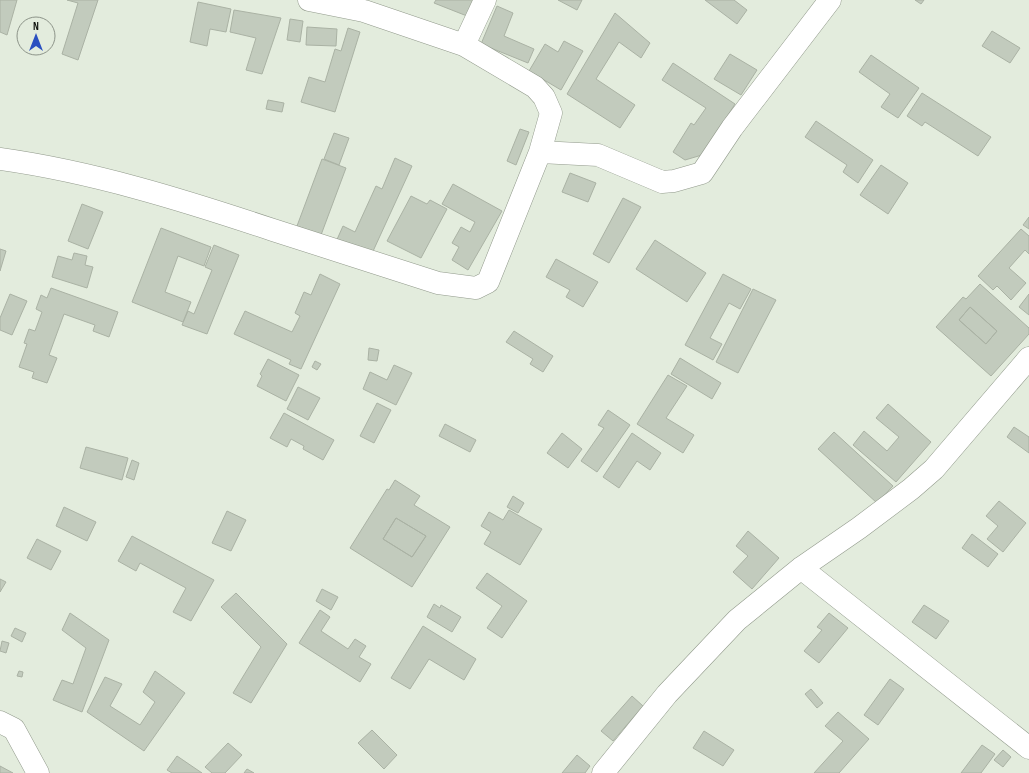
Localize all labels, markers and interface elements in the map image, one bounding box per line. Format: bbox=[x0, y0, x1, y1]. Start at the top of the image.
north arrow bbox=[16, 16, 56, 56]
text: N bbox=[33, 20, 39, 33]

